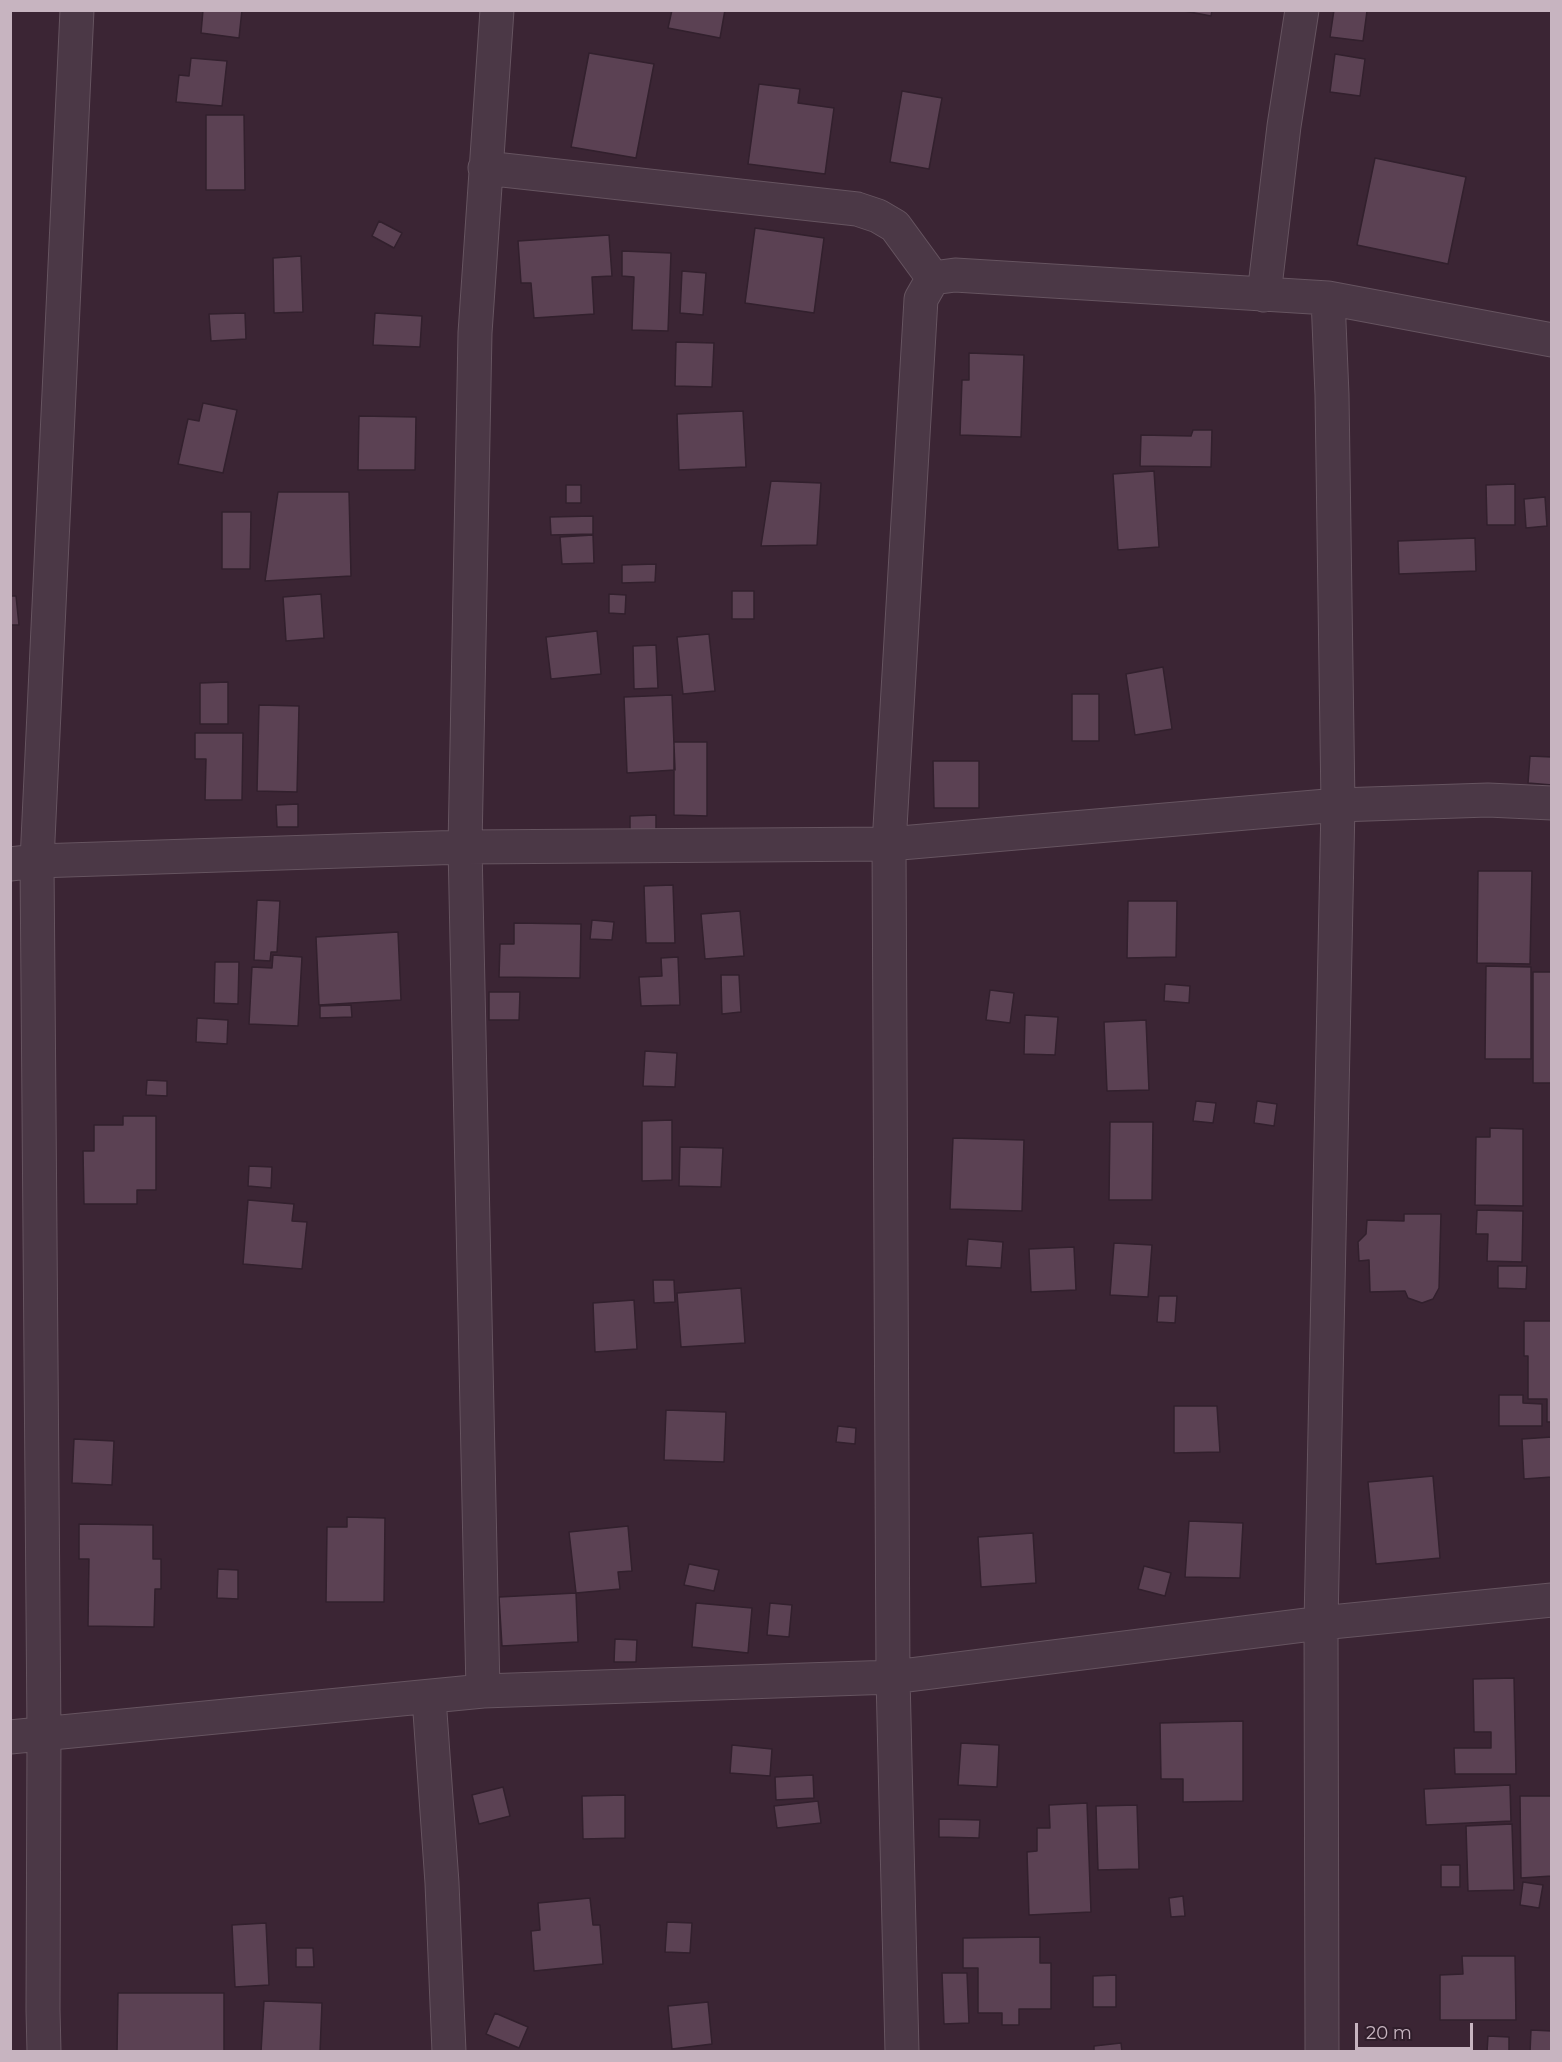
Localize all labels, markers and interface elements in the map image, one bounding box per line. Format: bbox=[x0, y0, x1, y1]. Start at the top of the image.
scale bar bbox=[1358, 2011, 1476, 2049]
text: 20 m bbox=[1366, 2022, 1412, 2044]

